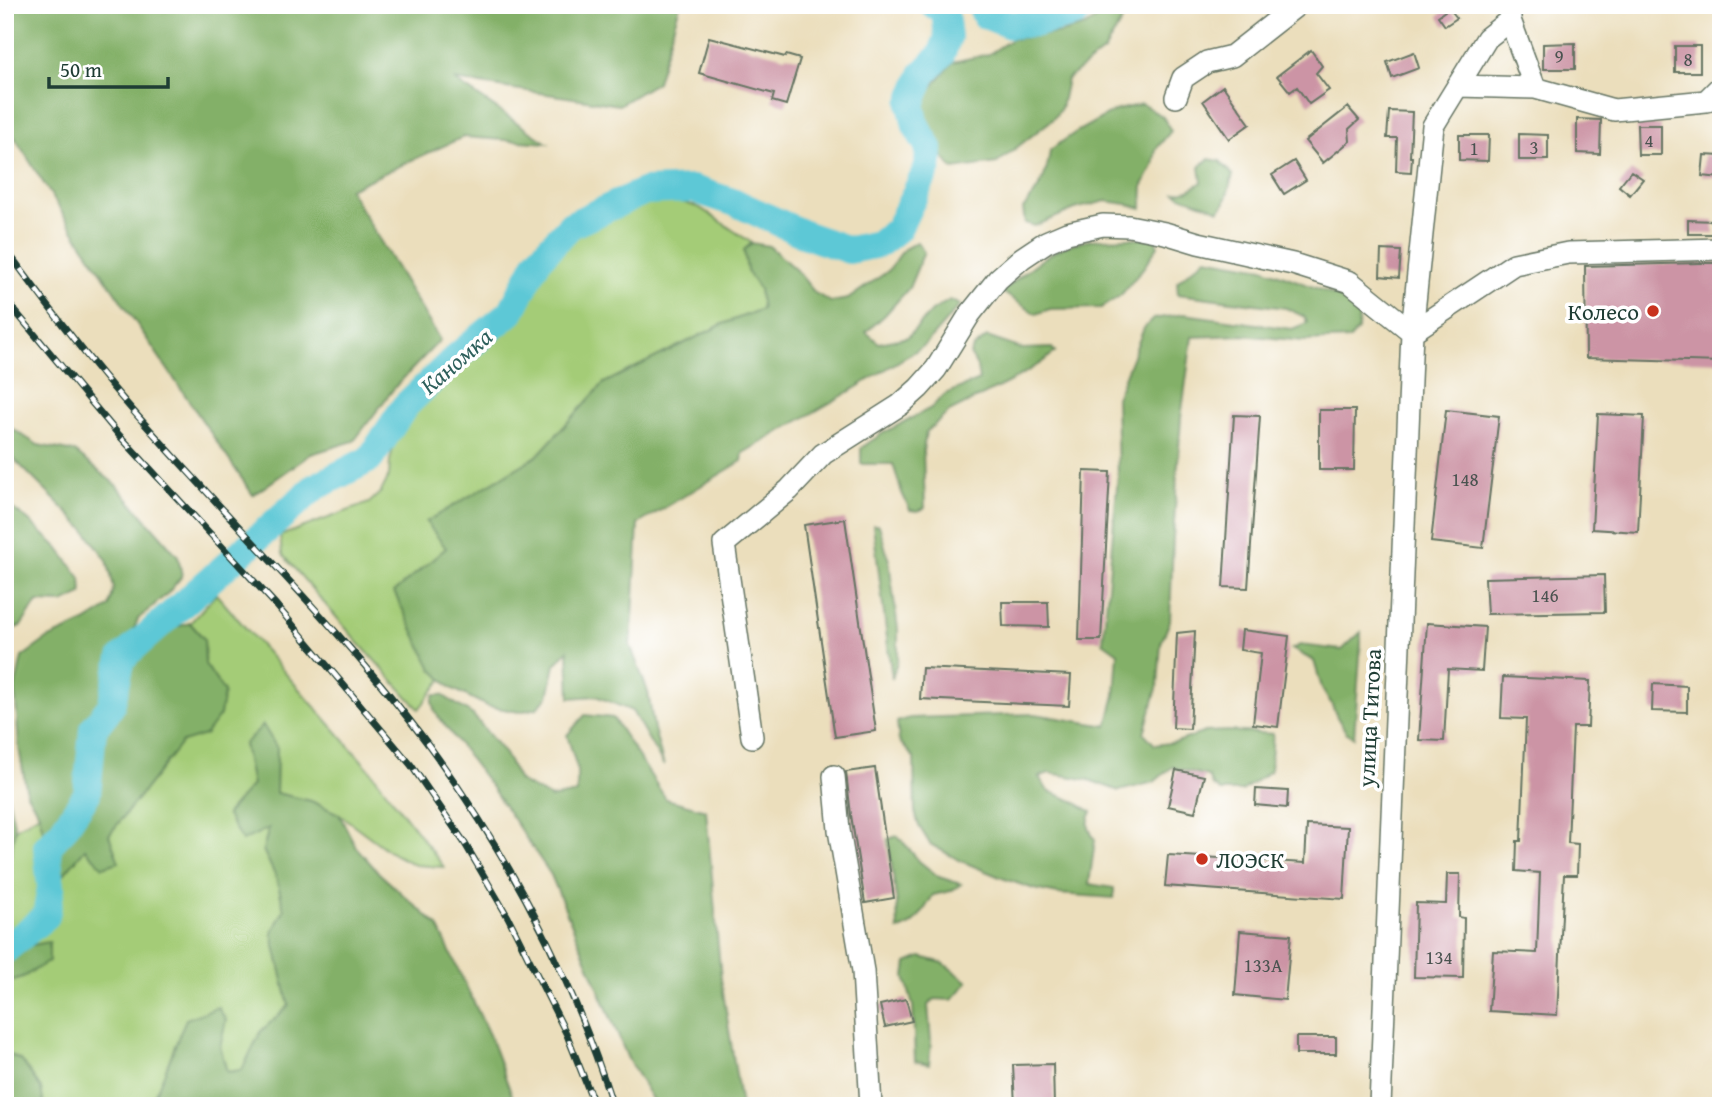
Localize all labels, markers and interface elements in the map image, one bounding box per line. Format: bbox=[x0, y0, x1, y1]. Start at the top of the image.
house number: 9 bbox=[1554, 42, 1564, 70]
house number: 8 bbox=[1683, 45, 1693, 73]
scale bar bbox=[49, 46, 168, 90]
text: 50 m bbox=[60, 54, 102, 85]
house number: 4 bbox=[1644, 126, 1654, 154]
house number: 3 bbox=[1529, 133, 1539, 161]
house number: 1 bbox=[1469, 134, 1479, 162]
place label: Колесо bbox=[1568, 295, 1639, 328]
marker: Колесо bbox=[1645, 303, 1661, 319]
water label: Каномка bbox=[412, 320, 500, 402]
house number: 148 bbox=[1451, 465, 1479, 493]
house number: 146 bbox=[1531, 581, 1559, 609]
street label: улица Титова bbox=[1349, 648, 1389, 789]
place label: ЛОЭСК bbox=[1216, 843, 1284, 876]
marker: ЛОЭСК bbox=[1194, 851, 1210, 867]
house number: 134 bbox=[1425, 943, 1453, 971]
house number: 133А bbox=[1244, 951, 1283, 979]

